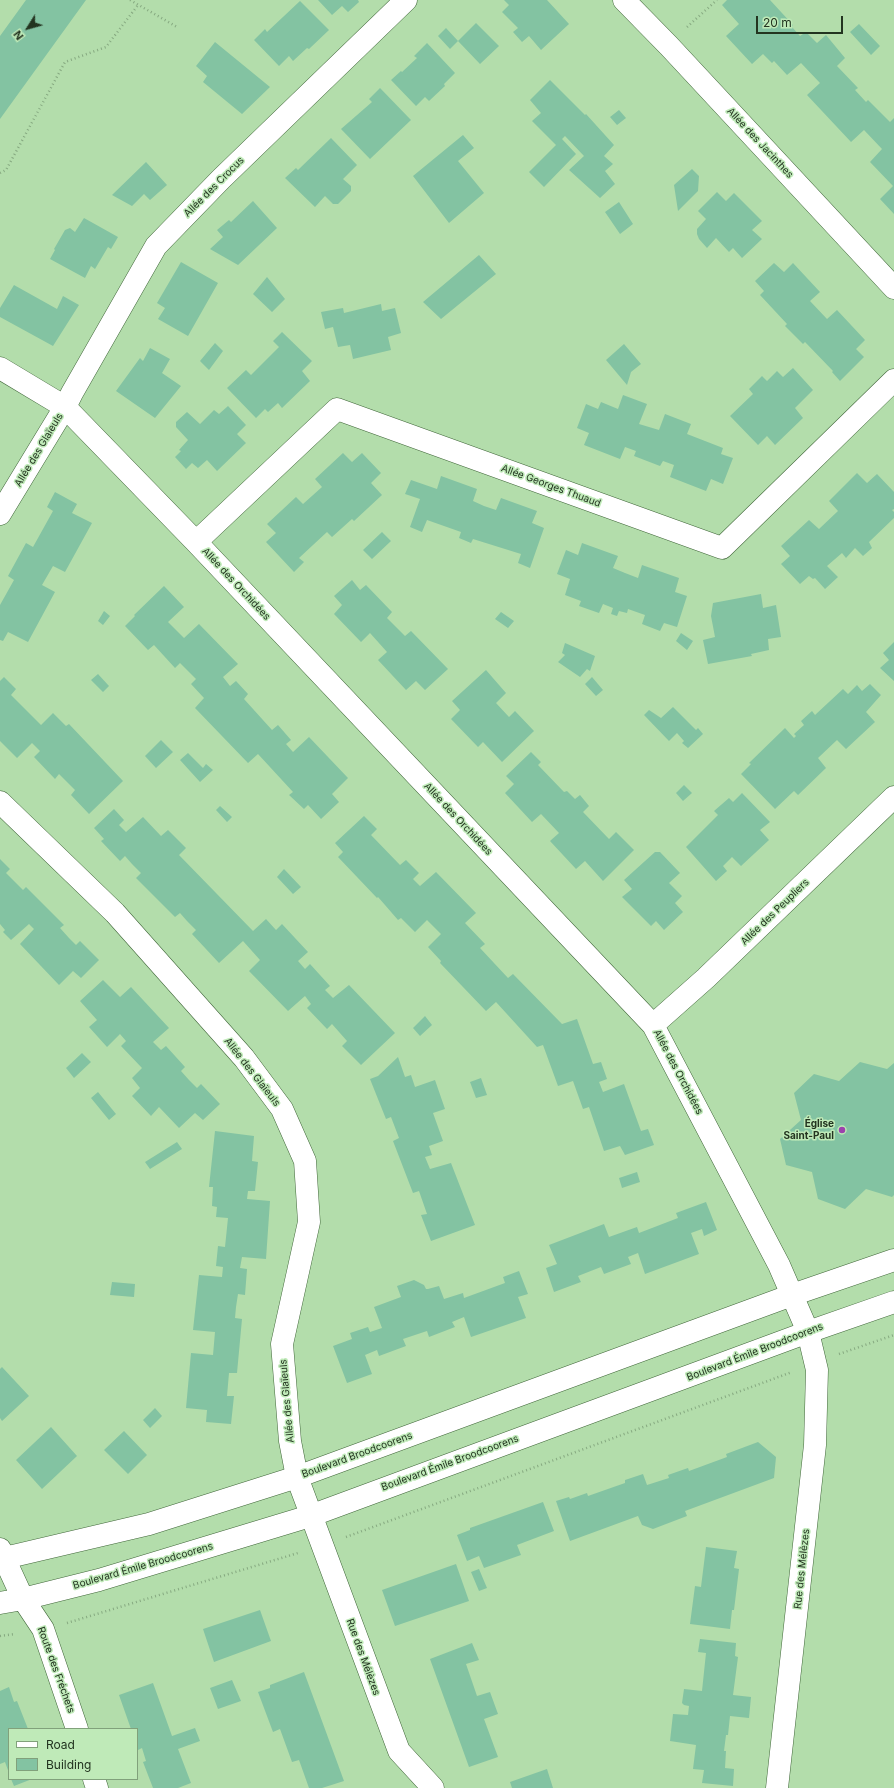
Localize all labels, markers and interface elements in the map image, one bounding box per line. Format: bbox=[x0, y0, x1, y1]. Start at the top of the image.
north arrow bbox=[8, 8, 48, 48]
scale bar bbox=[758, 8, 845, 34]
text: 20 m bbox=[763, 15, 792, 30]
text: N bbox=[10, 28, 27, 43]
street label: Allée des Jacinthes bbox=[724, 105, 796, 181]
street label: Allée des Crocus bbox=[181, 154, 247, 220]
street label: Allée des Glaïeuls bbox=[12, 411, 66, 489]
street label: Allée Georges Thuaud bbox=[500, 462, 602, 510]
street label: Allée des Orchidées bbox=[199, 545, 273, 623]
street label: Allée des Orchidées bbox=[421, 780, 495, 858]
street label: Allée des Peupliers bbox=[738, 876, 812, 948]
street label: Allée des Orchidées bbox=[650, 1027, 706, 1117]
street label: Allée des Glaïeuls bbox=[222, 1035, 282, 1109]
place label: Église Saint-Paul bbox=[783, 1118, 834, 1142]
marker: Église Saint-Paul bbox=[837, 1125, 847, 1135]
street label: Boulevard Émile Broodcoorens bbox=[685, 1320, 825, 1384]
street label: Allée des Glaïeuls bbox=[277, 1359, 297, 1443]
street label: Boulevard Broodcoorens bbox=[300, 1429, 414, 1481]
street label: Boulevard Émile Broodcoorens bbox=[380, 1433, 520, 1493]
street label: Rue des Mélèzes bbox=[792, 1528, 812, 1610]
street label: Boulevard Émile Broodcoorens bbox=[72, 1540, 214, 1592]
street label: Rue des Mélèzes bbox=[344, 1617, 382, 1697]
street label: Route des Fréchets bbox=[35, 1625, 77, 1715]
legend bbox=[8, 1728, 138, 1780]
text: Road bbox=[46, 1737, 75, 1752]
text: Building bbox=[46, 1757, 91, 1772]

